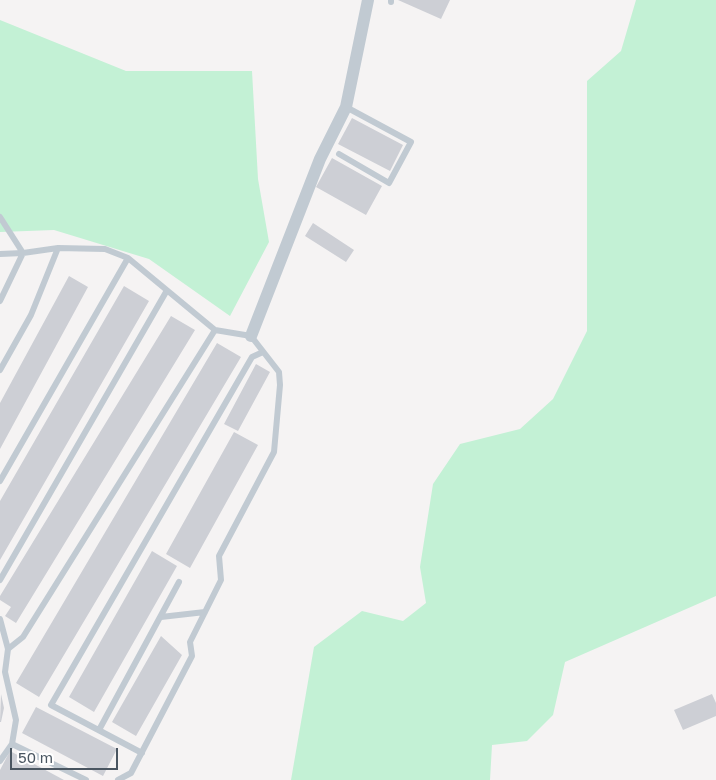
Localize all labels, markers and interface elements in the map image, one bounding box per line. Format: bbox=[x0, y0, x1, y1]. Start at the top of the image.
scale bar bbox=[12, 738, 120, 770]
text: 50 m bbox=[18, 748, 53, 766]

